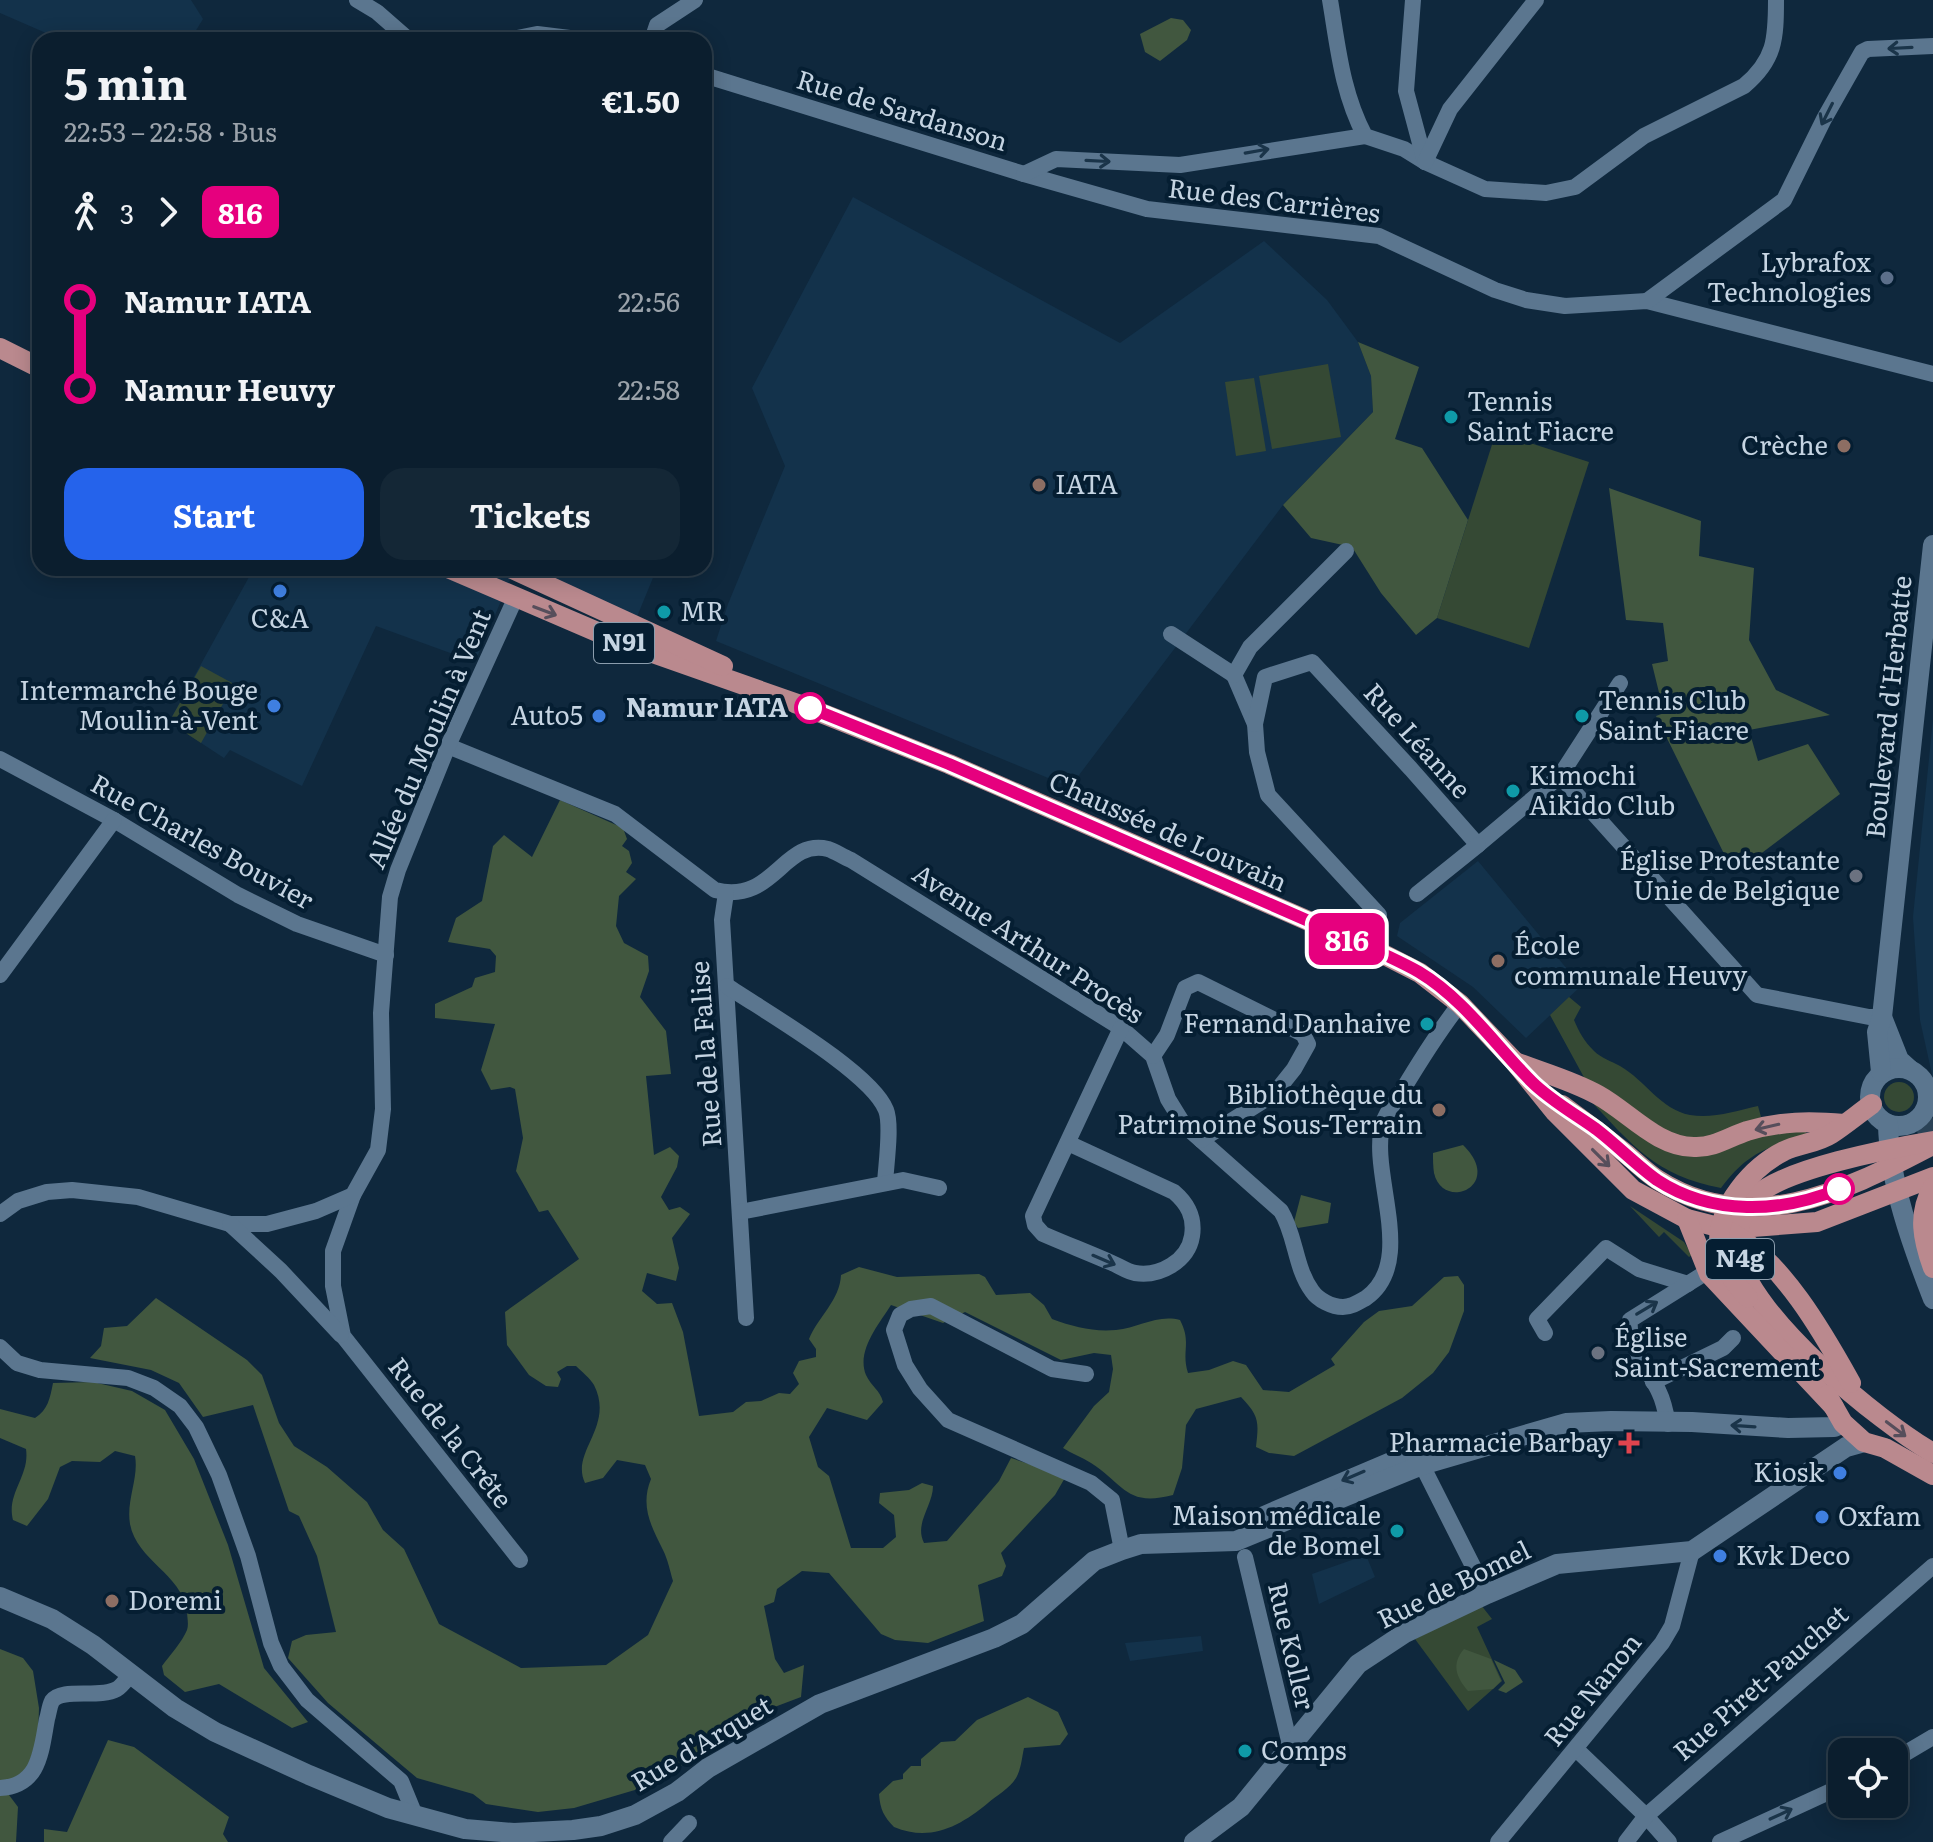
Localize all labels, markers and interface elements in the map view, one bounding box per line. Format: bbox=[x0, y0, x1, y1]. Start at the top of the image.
one-way arrow bbox=[1887, 40, 1914, 55]
text: 5 min bbox=[64, 48, 187, 114]
street label: Rue de Sardanson bbox=[792, 58, 1013, 159]
text: €1.50 bbox=[602, 78, 680, 122]
one-way arrow bbox=[1819, 101, 1835, 125]
text: 22:53 – 22:58 · Bus bbox=[64, 111, 277, 150]
one-way arrow bbox=[1244, 143, 1269, 158]
one-way arrow bbox=[1084, 153, 1111, 168]
street label: Rue des Carrières bbox=[1166, 166, 1383, 231]
icon: walk bbox=[64, 190, 108, 234]
icon: forward bbox=[146, 190, 190, 234]
text: 816 bbox=[218, 191, 263, 233]
text: 3 bbox=[120, 193, 134, 232]
place label: Lybrafox Technologies bbox=[1707, 241, 1871, 310]
marker: Lybrafox Technologies bbox=[1878, 269, 1896, 287]
text: Namur IATA bbox=[124, 278, 311, 322]
text: 22:56 bbox=[618, 281, 680, 320]
text: Namur Heuvy bbox=[124, 366, 335, 410]
text: 22:58 bbox=[617, 369, 680, 408]
place label: Tennis Saint Fiacre bbox=[1467, 380, 1614, 449]
marker: Tennis Saint Fiacre bbox=[1442, 408, 1460, 426]
place label: Crèche bbox=[1741, 424, 1828, 463]
marker: Crèche bbox=[1835, 437, 1853, 455]
place label: IATA bbox=[1055, 463, 1118, 502]
button: Start bbox=[64, 468, 364, 560]
button: Tickets bbox=[380, 468, 680, 560]
marker: IATA bbox=[1030, 476, 1048, 494]
street label: Boulevard d'Herbatte bbox=[1853, 573, 1920, 840]
marker: C&A bbox=[271, 582, 289, 600]
place label: MR bbox=[680, 590, 725, 629]
place label: C&A bbox=[251, 597, 309, 636]
street label: Allée du Moulin à Vent bbox=[354, 602, 499, 874]
marker: MR bbox=[655, 603, 673, 621]
one-way arrow bbox=[532, 605, 557, 619]
road number: N91 bbox=[594, 623, 654, 663]
place label: Intermarché Bouge Moulin-à-Vent bbox=[19, 669, 258, 738]
street label: Rue Léanne bbox=[1356, 673, 1482, 806]
place label: Tennis Club Saint-Fiacre bbox=[1598, 679, 1749, 748]
place label: Namur IATA bbox=[626, 686, 788, 725]
marker: Namur IATA bbox=[795, 693, 825, 723]
place label: Auto5 bbox=[510, 694, 583, 733]
marker: Intermarché Bouge Moulin-à-Vent bbox=[265, 697, 283, 715]
marker: Auto5 bbox=[590, 707, 608, 725]
marker: Tennis Club Saint-Fiacre bbox=[1573, 707, 1591, 725]
place label: Kimochi Aikido Club bbox=[1529, 754, 1675, 823]
street label: Chaussée de Louvain bbox=[1044, 760, 1294, 900]
street label: Rue Charles Bouvier bbox=[85, 762, 322, 918]
marker: Kimochi Aikido Club bbox=[1504, 782, 1522, 800]
place label: Église Protestante Unie de Belgique bbox=[1620, 839, 1840, 908]
street label: Avenue Arthur Procès bbox=[906, 852, 1153, 1032]
marker: Église Protestante Unie de Belgique bbox=[1847, 867, 1865, 885]
line badge: 816 bbox=[1301, 913, 1393, 965]
text: 816 bbox=[1325, 918, 1369, 960]
place label: École communale Heuvy bbox=[1514, 924, 1747, 993]
marker: École communale Heuvy bbox=[1489, 952, 1507, 970]
street label: Rue de la Falise bbox=[678, 960, 729, 1149]
place label: Fernand Danhaive bbox=[1183, 1002, 1411, 1041]
marker: Fernand Danhaive bbox=[1418, 1015, 1436, 1033]
place label: Bibliothèque du Patrimoine Sous-Terrain bbox=[1117, 1073, 1423, 1142]
marker: Bibliothèque du Patrimoine Sous-Terrain bbox=[1430, 1101, 1448, 1119]
one-way arrow bbox=[1755, 1120, 1781, 1135]
one-way arrow bbox=[1591, 1148, 1610, 1167]
unlabelled marker bbox=[1824, 1174, 1854, 1204]
road number: N4g bbox=[1706, 1239, 1774, 1279]
one-way arrow bbox=[1091, 1254, 1116, 1269]
one-way arrow bbox=[1635, 1300, 1658, 1316]
place label: Église Saint-Sacrement bbox=[1614, 1316, 1820, 1385]
marker: Église Saint-Sacrement bbox=[1589, 1344, 1607, 1362]
street label: Rue de la Crête bbox=[380, 1348, 523, 1515]
one-way arrow bbox=[1730, 1418, 1757, 1433]
place label: Pharmacie Barbay bbox=[1389, 1421, 1613, 1460]
one-way arrow bbox=[1884, 1421, 1906, 1437]
marker: Pharmacie Barbay bbox=[1620, 1434, 1638, 1452]
place label: Kiosk bbox=[1753, 1451, 1825, 1490]
marker: Kiosk bbox=[1831, 1464, 1849, 1482]
one-way arrow bbox=[1341, 1469, 1366, 1484]
place label: Maison médicale de Bomel bbox=[1172, 1494, 1381, 1563]
place label: Oxfam bbox=[1838, 1495, 1921, 1534]
marker: Oxfam bbox=[1813, 1508, 1831, 1526]
marker: Maison médicale de Bomel bbox=[1388, 1522, 1406, 1540]
street label: Rue de Bomel bbox=[1370, 1529, 1536, 1637]
place label: Kvk Deco bbox=[1736, 1534, 1850, 1573]
marker: Kvk Deco bbox=[1711, 1547, 1729, 1565]
street label: Rue Koller bbox=[1260, 1578, 1327, 1714]
place label: Doremi bbox=[128, 1579, 222, 1618]
marker: Doremi bbox=[103, 1592, 121, 1610]
street label: Rue Piret-Pauchet bbox=[1663, 1594, 1856, 1768]
street label: Rue Nanon bbox=[1533, 1623, 1649, 1754]
street label: Rue d'Arquet bbox=[623, 1684, 779, 1799]
place label: Comps bbox=[1261, 1729, 1347, 1768]
map controls bbox=[1828, 1738, 1908, 1818]
button: locate bbox=[1828, 1738, 1908, 1818]
marker: Comps bbox=[1236, 1742, 1254, 1760]
one-way arrow bbox=[1769, 1806, 1793, 1821]

